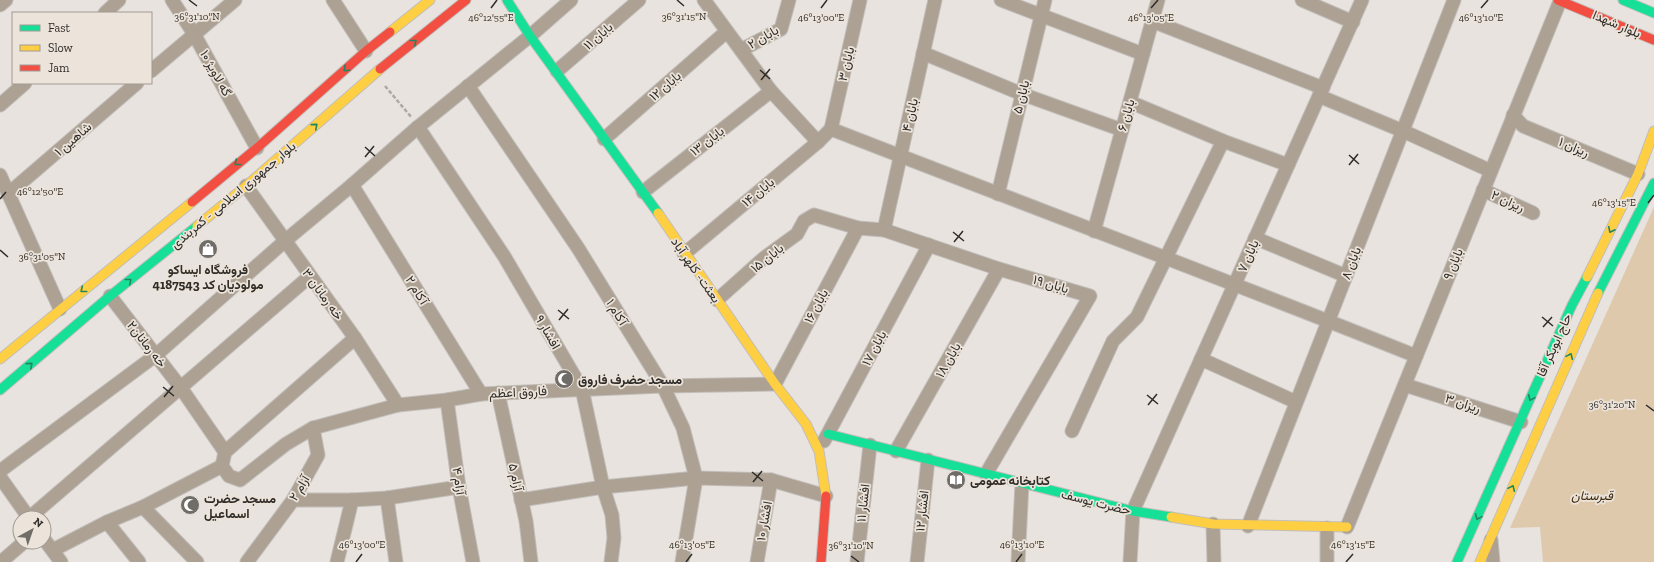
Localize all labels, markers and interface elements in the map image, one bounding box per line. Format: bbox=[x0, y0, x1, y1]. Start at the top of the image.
street label: بلوار شهدا bbox=[1590, 7, 1643, 42]
text: 36°31'10"N bbox=[174, 11, 220, 23]
text: 36°31'15"N bbox=[662, 11, 707, 23]
legend bbox=[12, 12, 152, 84]
text: 46°12'55"E bbox=[468, 12, 514, 24]
text: 46°13'00"E bbox=[798, 12, 844, 24]
text: 46°13'05"E bbox=[1128, 12, 1174, 24]
text: 46°13'10"E bbox=[1459, 12, 1503, 24]
street label: بابان ۱۱ bbox=[580, 19, 616, 53]
text: Fast bbox=[48, 21, 71, 35]
street label: بابان ۲ bbox=[745, 22, 782, 53]
one-way arrow bbox=[409, 40, 416, 47]
text: Slow bbox=[48, 41, 74, 55]
street label: بابان ۳ bbox=[835, 45, 858, 83]
street label: گه لاویژ ۱۰ bbox=[196, 47, 235, 99]
text: Jam bbox=[48, 61, 70, 75]
one-way arrow bbox=[343, 64, 351, 71]
street label: بابان ۱۲ bbox=[646, 68, 685, 104]
street label: بابان ۵ bbox=[1010, 79, 1033, 116]
street label: بابان ۴ bbox=[899, 97, 922, 133]
street label: بابان ۶ bbox=[1114, 97, 1139, 133]
street label: شاهین ۱ bbox=[51, 119, 95, 160]
street label: بابان ۱۳ bbox=[687, 123, 728, 160]
one-way arrow bbox=[310, 124, 317, 131]
street label: ریزان ۱ bbox=[1556, 134, 1591, 161]
street label: بلوار جمهوری اسلامی - کمربندی bbox=[167, 138, 299, 252]
one-way arrow bbox=[235, 159, 242, 166]
street label: بابان ۱۴ bbox=[739, 174, 778, 211]
text: 46°12'50"E bbox=[17, 186, 63, 198]
street label: ریزان ۲ bbox=[1489, 187, 1527, 216]
text: 46°13'15"E bbox=[1592, 197, 1636, 209]
one-way arrow bbox=[1608, 226, 1615, 234]
street label: بعثت- کلهر آباد bbox=[667, 234, 724, 306]
street label: بابان ۷ bbox=[1234, 237, 1263, 275]
shop icon: فروشگاە ایساکو مولودیان کد 4187543 bbox=[197, 238, 219, 260]
street label: بابان ۱۵ bbox=[748, 240, 787, 276]
street label: بابان ۸ bbox=[1338, 244, 1365, 282]
street label: بابان ۹ bbox=[1440, 246, 1467, 282]
text: 36°31'05"N bbox=[19, 251, 66, 263]
place label: فروشگاە ایساکو مولودیان کد 4187543 bbox=[152, 262, 264, 293]
street label: خه رمانان ۳ bbox=[299, 265, 347, 323]
street label: بابان ۱۹ bbox=[1031, 272, 1071, 297]
street label: آکام ۲ bbox=[402, 273, 432, 308]
one-way arrow bbox=[124, 279, 131, 286]
one-way arrow bbox=[80, 285, 87, 292]
street label: بابان ۱۶ bbox=[801, 286, 832, 326]
street label: آکام ۱ bbox=[602, 296, 631, 329]
street label: حاج ابوبکر آقا bbox=[1533, 311, 1577, 380]
street label: افشار ۹ bbox=[531, 312, 564, 352]
street label: خه رمانان۲ bbox=[123, 318, 170, 371]
street label: بابان ۱۷ bbox=[859, 328, 890, 369]
street label: بابان ۱۸ bbox=[932, 340, 965, 381]
one-way arrow bbox=[1565, 352, 1573, 359]
one-way arrow bbox=[25, 363, 32, 370]
mosque icon: مسجد حضرف فاروق bbox=[553, 368, 575, 390]
place label: مسجد حضرف فاروق bbox=[578, 372, 682, 388]
street label: فاروق اعظم bbox=[489, 383, 548, 402]
street label: ۳ ریزان bbox=[1443, 390, 1483, 417]
one-way arrow bbox=[1528, 394, 1536, 402]
text: 36°31'20"N bbox=[1589, 399, 1636, 411]
street label: آرام ۵ bbox=[505, 462, 527, 493]
street label: آرام ۴ bbox=[448, 466, 469, 497]
library icon: کتابخانه عمومی bbox=[945, 469, 967, 491]
street label: آرام ۲ bbox=[286, 472, 314, 504]
place label: کتابخانه عمومی bbox=[970, 473, 1050, 489]
street label: افشار ۱۱ bbox=[854, 483, 873, 523]
one-way arrow bbox=[1507, 484, 1515, 492]
street label: حضرت یوسف bbox=[1059, 486, 1133, 519]
park label: قبرستان bbox=[1571, 488, 1614, 504]
street label: افشار ۱۲ bbox=[912, 490, 933, 532]
place label: مسجد حضرت اسماعیل bbox=[204, 491, 276, 521]
mosque icon: مسجد حضرت اسماعیل bbox=[179, 494, 201, 516]
street label: افشار ۱۰ bbox=[753, 500, 776, 542]
north arrow bbox=[12, 510, 52, 550]
one-way arrow bbox=[1475, 513, 1483, 520]
text: N bbox=[31, 515, 46, 531]
text: 46°13'00"E bbox=[339, 539, 385, 551]
text: 46°13'05"E bbox=[669, 539, 715, 551]
text: 46°13'10"E bbox=[1000, 539, 1044, 551]
text: 46°13'15"E bbox=[1331, 539, 1375, 551]
text: 36°31'10"N bbox=[828, 540, 874, 552]

